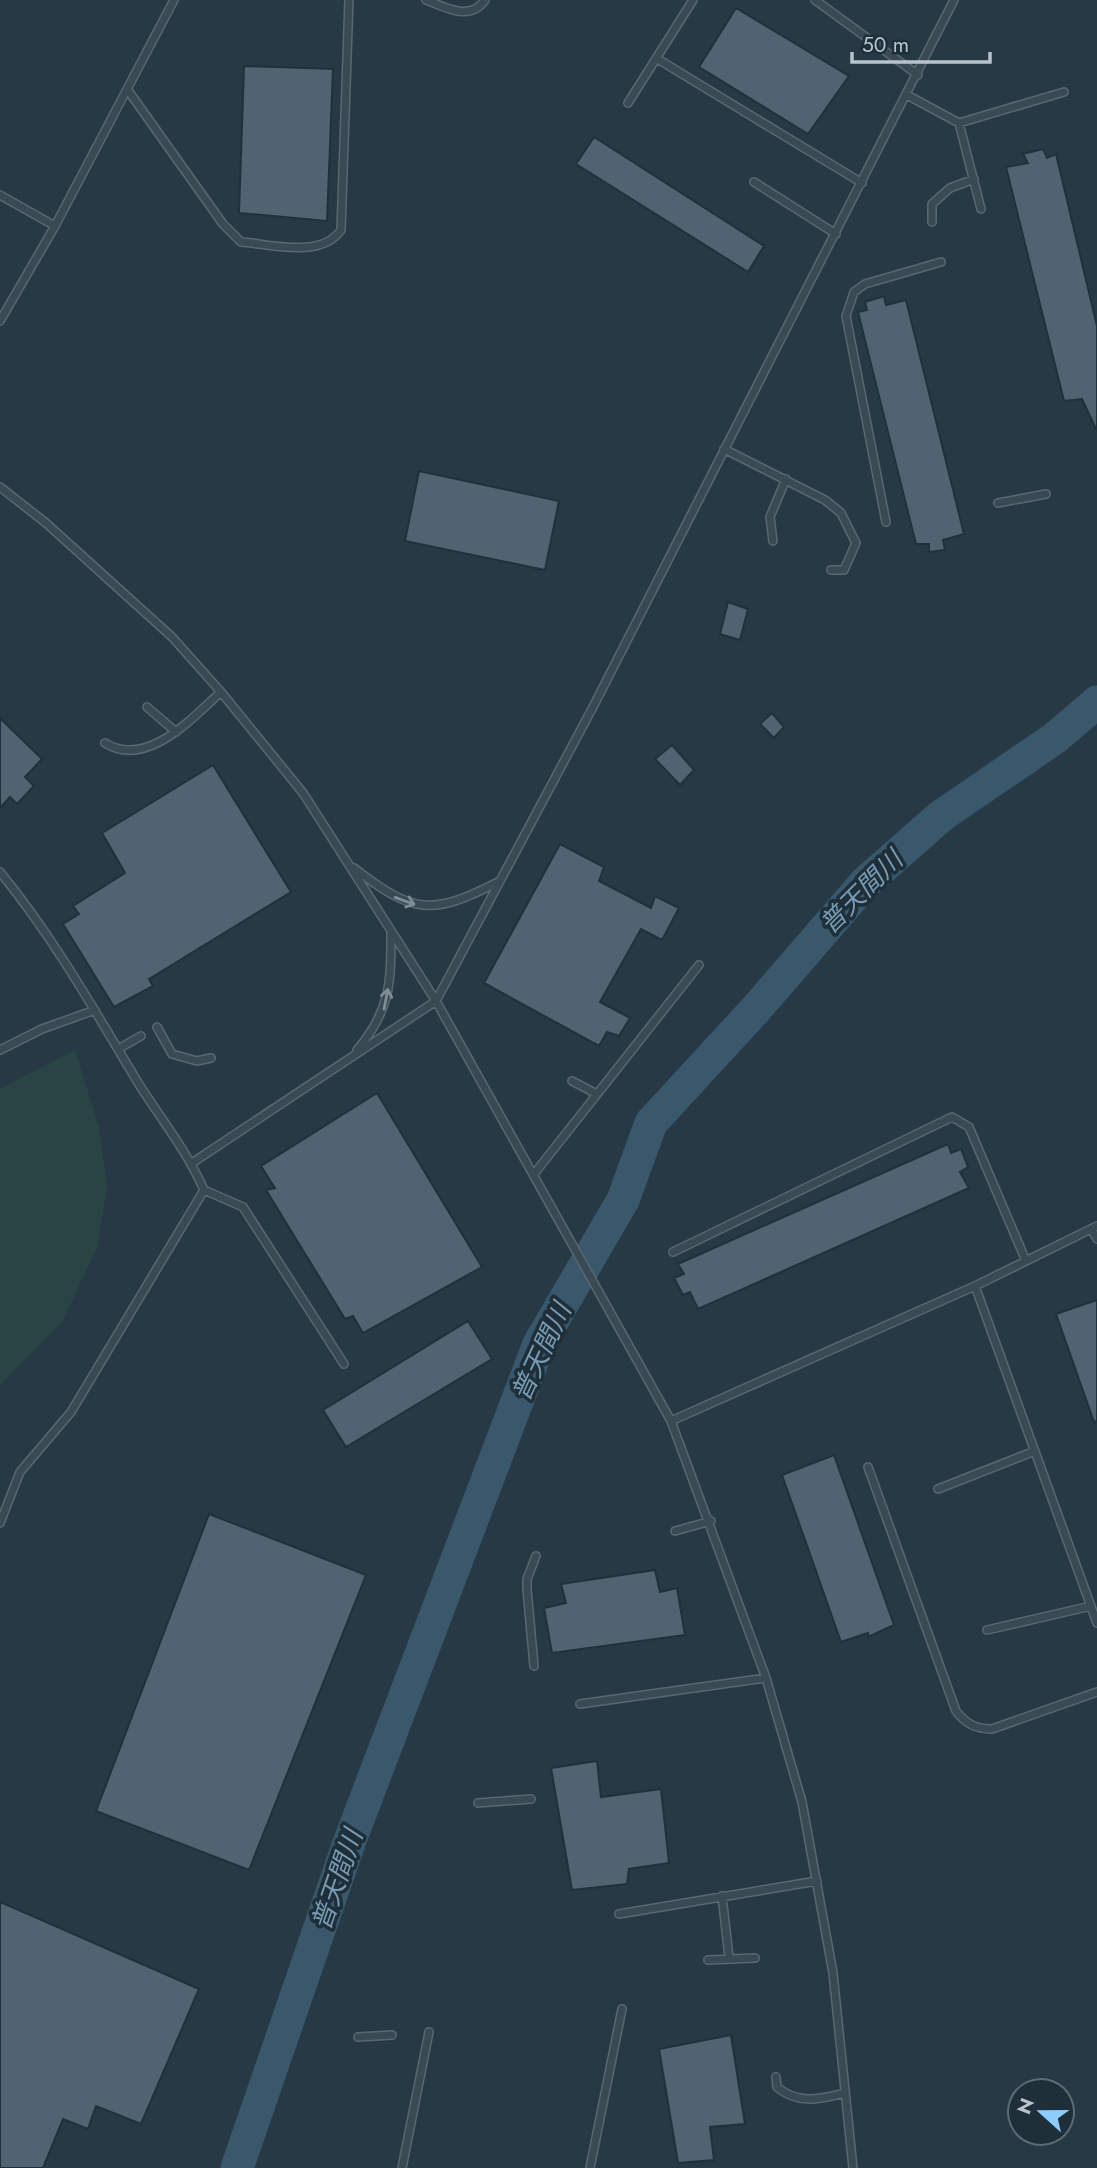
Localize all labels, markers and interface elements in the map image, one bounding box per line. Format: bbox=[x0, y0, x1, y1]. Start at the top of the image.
scale bar bbox=[852, 21, 990, 65]
text: 50 m bbox=[862, 30, 909, 60]
water label: 普天間川 bbox=[811, 840, 913, 942]
one-way arrow bbox=[393, 896, 415, 908]
one-way arrow bbox=[380, 988, 394, 1011]
water label: 普天間川 bbox=[502, 1294, 581, 1407]
water label: 普天間川 bbox=[302, 1822, 373, 1935]
north arrow bbox=[1006, 2077, 1076, 2147]
text: N bbox=[1010, 2094, 1041, 2118]

